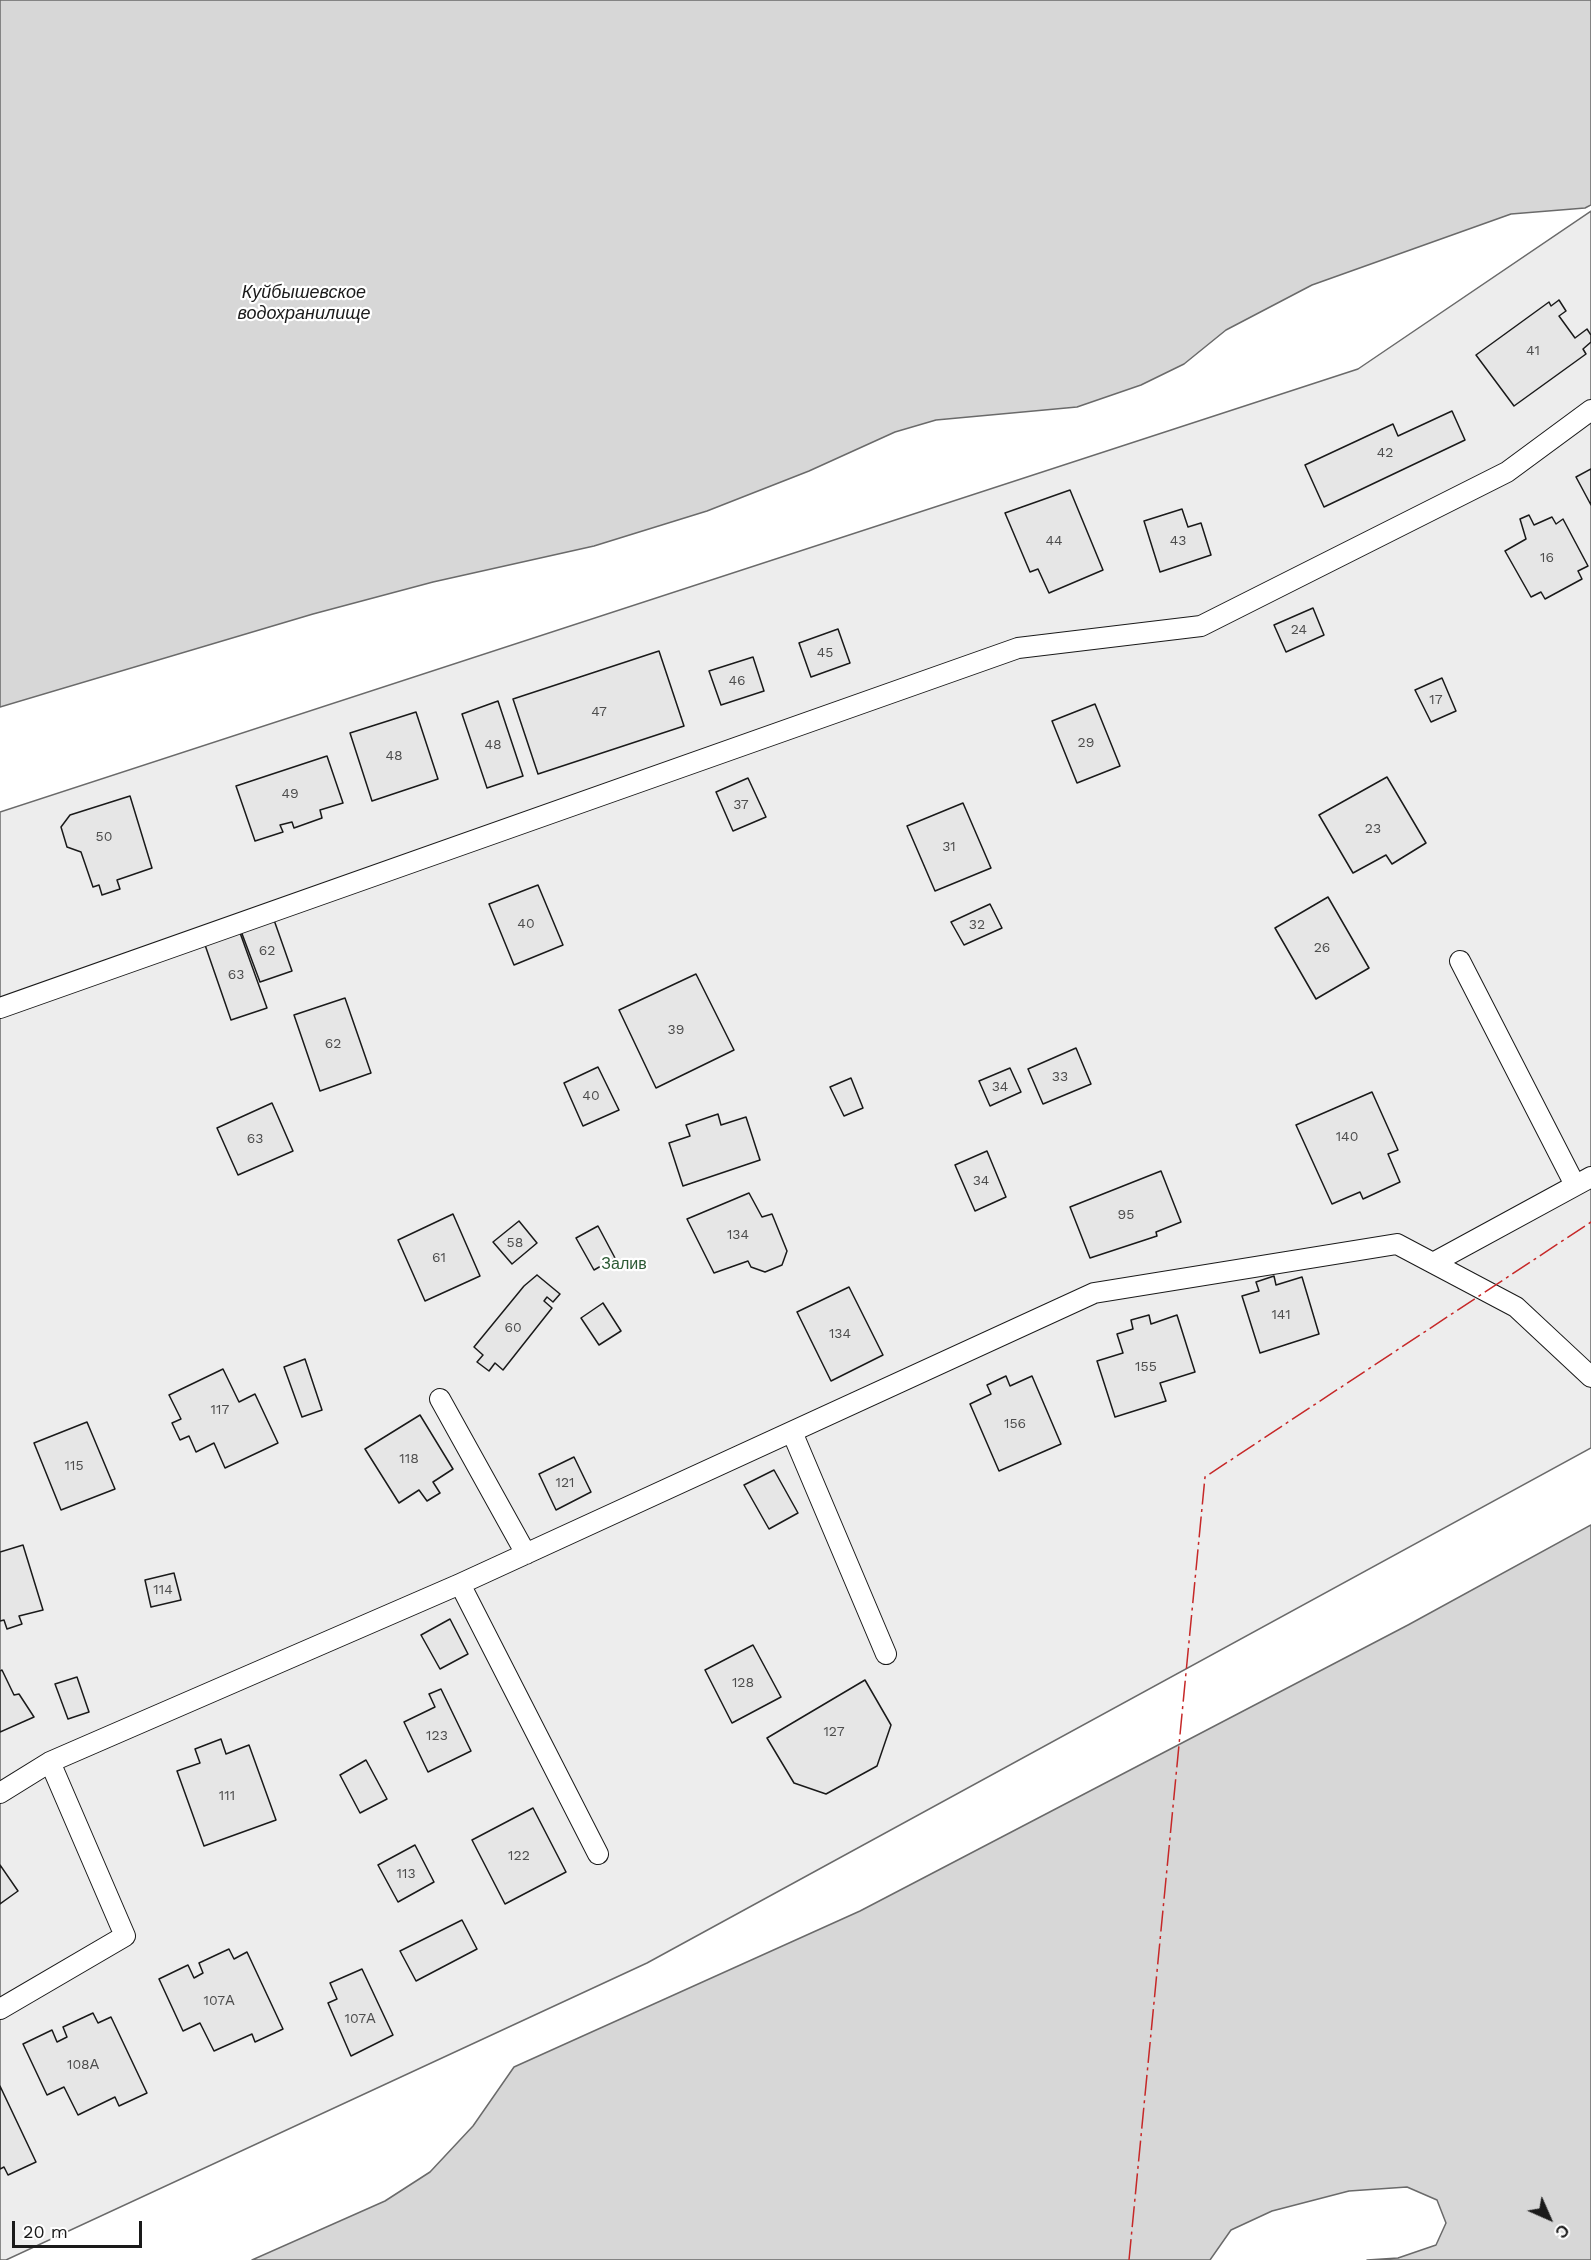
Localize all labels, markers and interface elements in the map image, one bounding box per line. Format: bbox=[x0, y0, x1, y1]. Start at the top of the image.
water label: Куйбышевское водохранилище bbox=[237, 282, 371, 324]
house number: 41 bbox=[1526, 343, 1540, 359]
house number: 42 bbox=[1377, 445, 1393, 461]
house number: 44 bbox=[1045, 533, 1063, 549]
house number: 43 bbox=[1170, 533, 1186, 549]
house number: 16 bbox=[1540, 550, 1554, 566]
house number: 24 bbox=[1291, 622, 1307, 638]
house number: 45 bbox=[817, 645, 833, 661]
house number: 46 bbox=[728, 673, 746, 689]
house number: 17 bbox=[1429, 692, 1443, 708]
house number: 47 bbox=[591, 704, 607, 720]
house number: 29 bbox=[1078, 735, 1094, 751]
house number: 48 bbox=[484, 737, 502, 753]
house number: 48 bbox=[385, 748, 403, 764]
house number: 49 bbox=[281, 786, 299, 802]
house number: 37 bbox=[733, 797, 749, 813]
house number: 23 bbox=[1365, 821, 1381, 837]
house number: 50 bbox=[96, 829, 112, 845]
house number: 31 bbox=[942, 839, 956, 855]
house number: 40 bbox=[517, 916, 535, 932]
house number: 32 bbox=[969, 917, 985, 933]
house number: 26 bbox=[1314, 940, 1330, 956]
house number: 62 bbox=[259, 943, 275, 959]
house number: 63 bbox=[228, 967, 244, 983]
house number: 39 bbox=[668, 1022, 684, 1038]
house number: 62 bbox=[325, 1036, 341, 1052]
house number: 33 bbox=[1052, 1069, 1068, 1085]
house number: 34 bbox=[992, 1079, 1008, 1095]
house number: 40 bbox=[582, 1088, 600, 1104]
house number: 140 bbox=[1336, 1129, 1358, 1145]
house number: 63 bbox=[247, 1131, 263, 1147]
house number: 34 bbox=[973, 1173, 989, 1189]
house number: 95 bbox=[1118, 1207, 1134, 1223]
house number: 134 bbox=[727, 1227, 749, 1243]
house number: 58 bbox=[507, 1235, 523, 1251]
house number: 61 bbox=[432, 1250, 446, 1266]
park label: Залив bbox=[601, 1254, 647, 1274]
house number: 141 bbox=[1271, 1307, 1291, 1323]
house number: 60 bbox=[504, 1320, 522, 1336]
house number: 134 bbox=[829, 1326, 851, 1342]
house number: 155 bbox=[1135, 1359, 1157, 1375]
house number: 117 bbox=[211, 1402, 229, 1418]
house number: 156 bbox=[1004, 1416, 1026, 1432]
house number: 118 bbox=[399, 1451, 419, 1467]
house number: 115 bbox=[64, 1458, 84, 1474]
house number: 121 bbox=[555, 1475, 575, 1491]
house number: 114 bbox=[153, 1582, 173, 1598]
house number: 128 bbox=[732, 1675, 754, 1691]
house number: 127 bbox=[823, 1724, 845, 1740]
house number: 123 bbox=[426, 1728, 448, 1744]
house number: 111 bbox=[219, 1788, 235, 1804]
house number: 122 bbox=[508, 1848, 530, 1864]
house number: 113 bbox=[396, 1866, 416, 1882]
house number: 107А bbox=[203, 1993, 235, 2009]
house number: 107А bbox=[344, 2011, 376, 2027]
house number: 108А bbox=[67, 2057, 99, 2073]
north arrow bbox=[1519, 2188, 1579, 2248]
scale bar bbox=[15, 2209, 146, 2247]
text: С bbox=[1551, 2220, 1573, 2242]
text: 20 m bbox=[23, 2221, 68, 2242]

